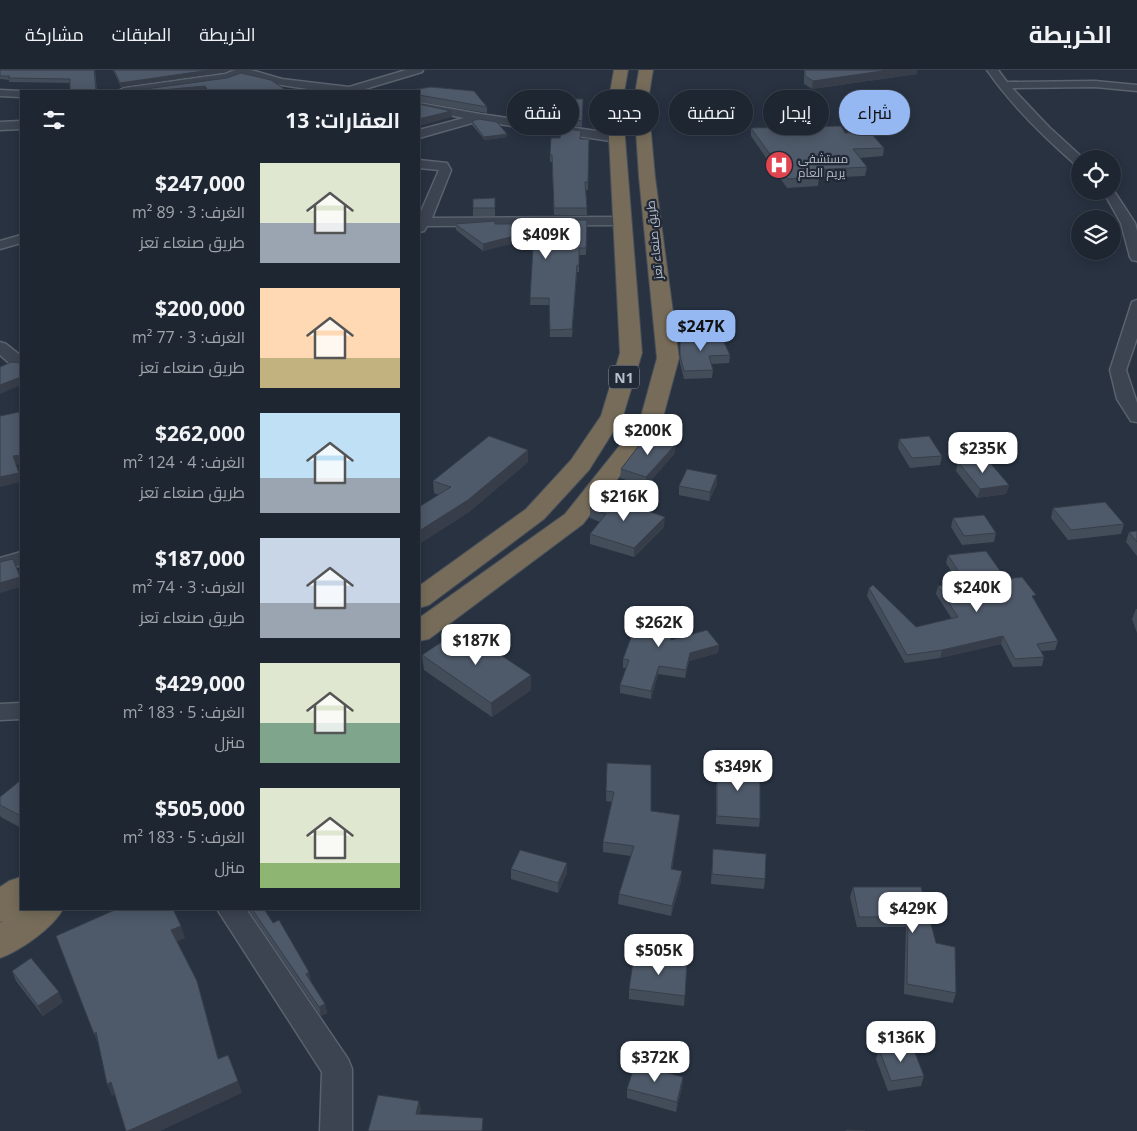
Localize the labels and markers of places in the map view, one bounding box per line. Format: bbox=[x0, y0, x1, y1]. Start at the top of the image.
hospital icon: مستشفى يريم العام bbox=[764, 150, 794, 180]
place label: مستشفى يريم العام bbox=[798, 150, 848, 181]
pin: $409K bbox=[511, 218, 581, 260]
pin: $247K bbox=[666, 310, 736, 352]
pin: $200K bbox=[613, 414, 683, 456]
pin: $235K bbox=[948, 432, 1018, 474]
pin: $216K bbox=[589, 480, 659, 522]
pin: $240K bbox=[942, 570, 1012, 613]
pin: $262K bbox=[624, 606, 694, 648]
pin: $187K bbox=[441, 624, 511, 666]
pin: $349K bbox=[703, 750, 773, 792]
pin: $429K bbox=[878, 892, 948, 934]
pin: $505K bbox=[624, 934, 694, 976]
pin: $136K bbox=[866, 1020, 936, 1063]
pin: $372K bbox=[620, 1040, 690, 1083]

